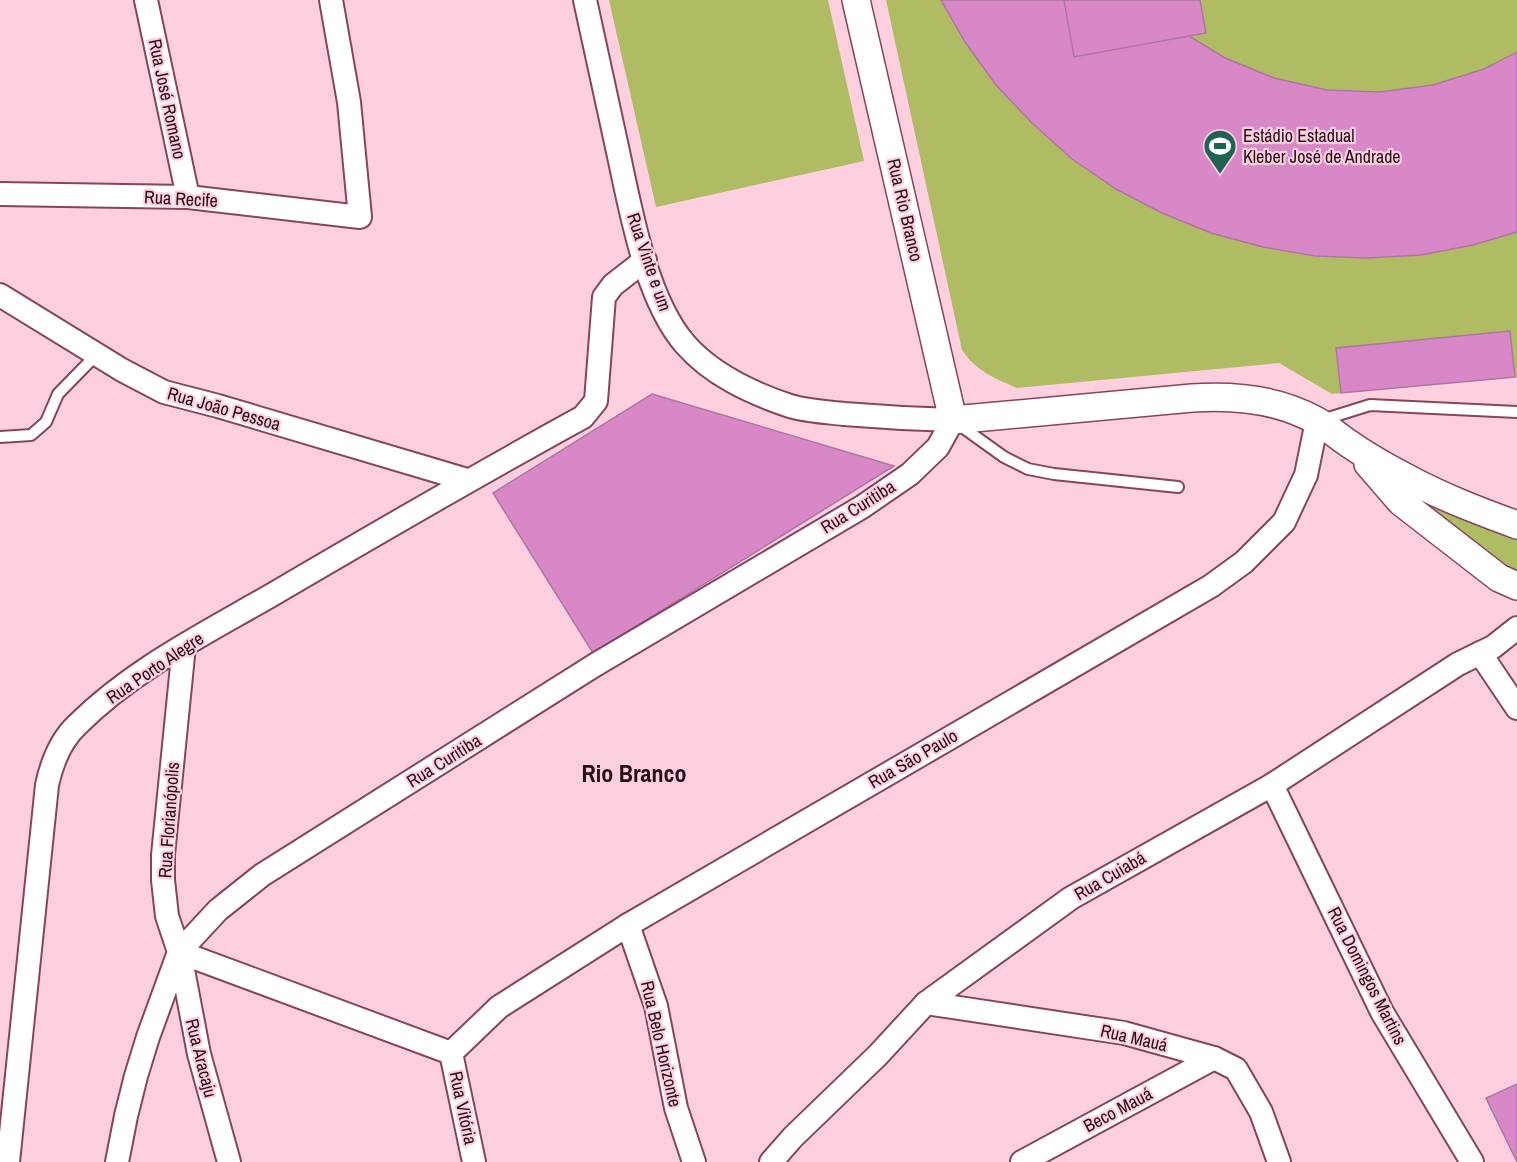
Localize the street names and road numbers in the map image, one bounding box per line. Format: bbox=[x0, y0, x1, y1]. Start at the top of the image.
street label: Rua José Romano bbox=[143, 37, 192, 161]
street label: Rua Rio Branco bbox=[881, 156, 929, 264]
street label: Rua Recife bbox=[144, 184, 219, 213]
street label: Rua Vinte e um bbox=[621, 209, 678, 314]
street label: Rua João Pessoa bbox=[165, 380, 284, 437]
street label: Rua Curitiba bbox=[816, 474, 900, 539]
street label: Rua Porto Alegre bbox=[101, 626, 208, 709]
street label: Rua São Paulo bbox=[864, 723, 962, 794]
street label: Rua Curitiba bbox=[402, 728, 486, 793]
street label: Rua Florianópolis bbox=[152, 761, 185, 879]
street label: Rua Cuiabá bbox=[1069, 845, 1150, 906]
street label: Rua Domingos Martins bbox=[1322, 902, 1413, 1049]
street label: Rua Belo Horizonte bbox=[635, 978, 688, 1109]
street label: Rua Aracaju bbox=[180, 1016, 223, 1100]
street label: Rua Mauá bbox=[1098, 1018, 1170, 1057]
street label: Rua Vitória bbox=[444, 1069, 483, 1147]
street label: Beco Mauá bbox=[1079, 1081, 1157, 1138]

